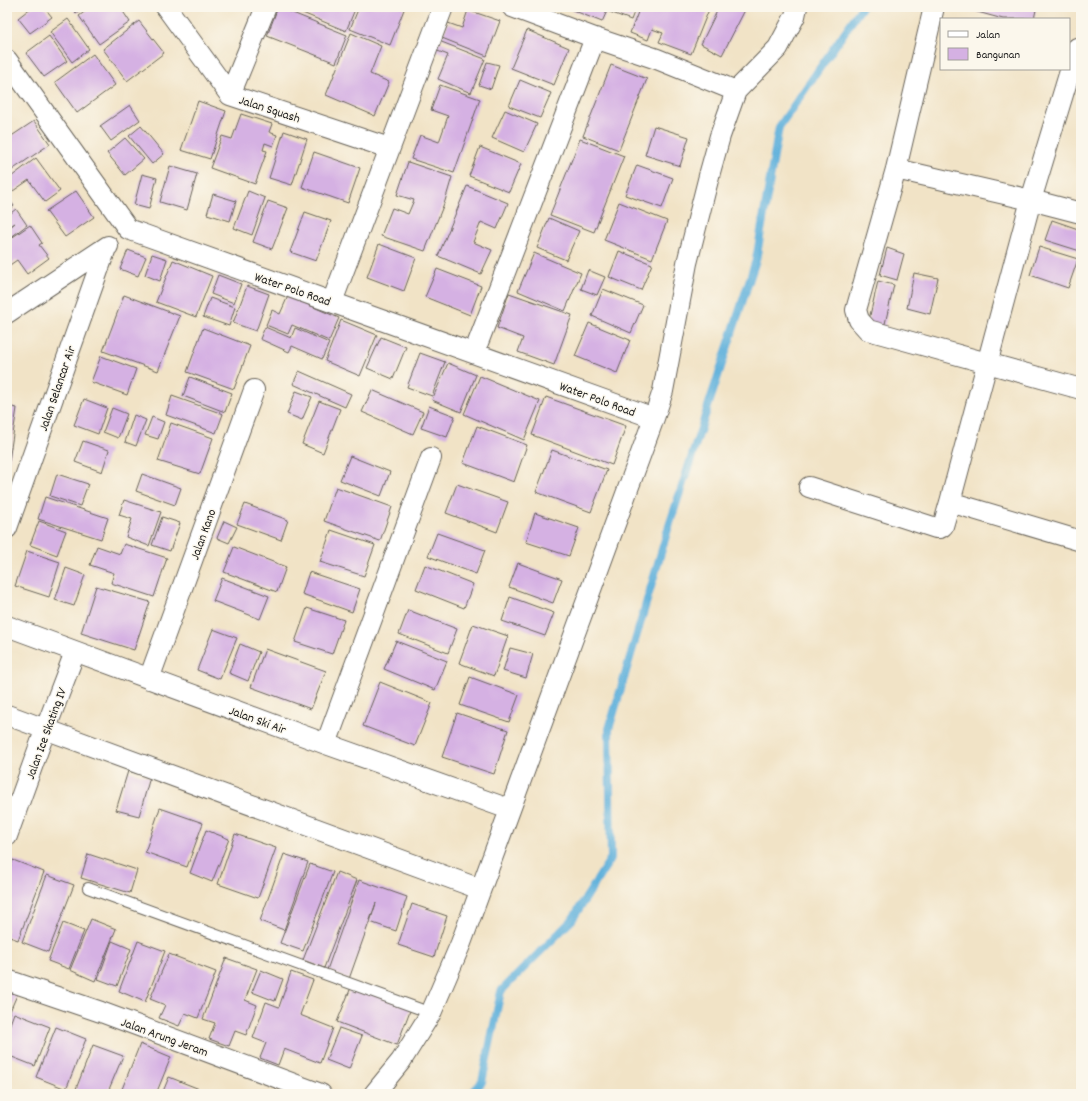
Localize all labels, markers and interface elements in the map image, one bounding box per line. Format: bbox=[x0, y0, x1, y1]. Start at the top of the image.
legend bbox=[940, 18, 1070, 70]
text: Jalan bbox=[976, 27, 1000, 44]
text: Bangunan bbox=[976, 47, 1020, 64]
street label: Jalan Squash bbox=[236, 92, 302, 129]
street label: Water Polo Road bbox=[251, 268, 333, 312]
street label: Jalan Selancar Air bbox=[35, 343, 82, 434]
street label: Water Polo Road bbox=[556, 378, 638, 423]
street label: Jalan Kano bbox=[186, 507, 222, 563]
street label: Jalan Ice Skating IV bbox=[22, 685, 73, 782]
street label: Jalan Ski Air bbox=[226, 702, 289, 741]
street label: Jalan Arung Jeram bbox=[118, 1014, 210, 1063]

